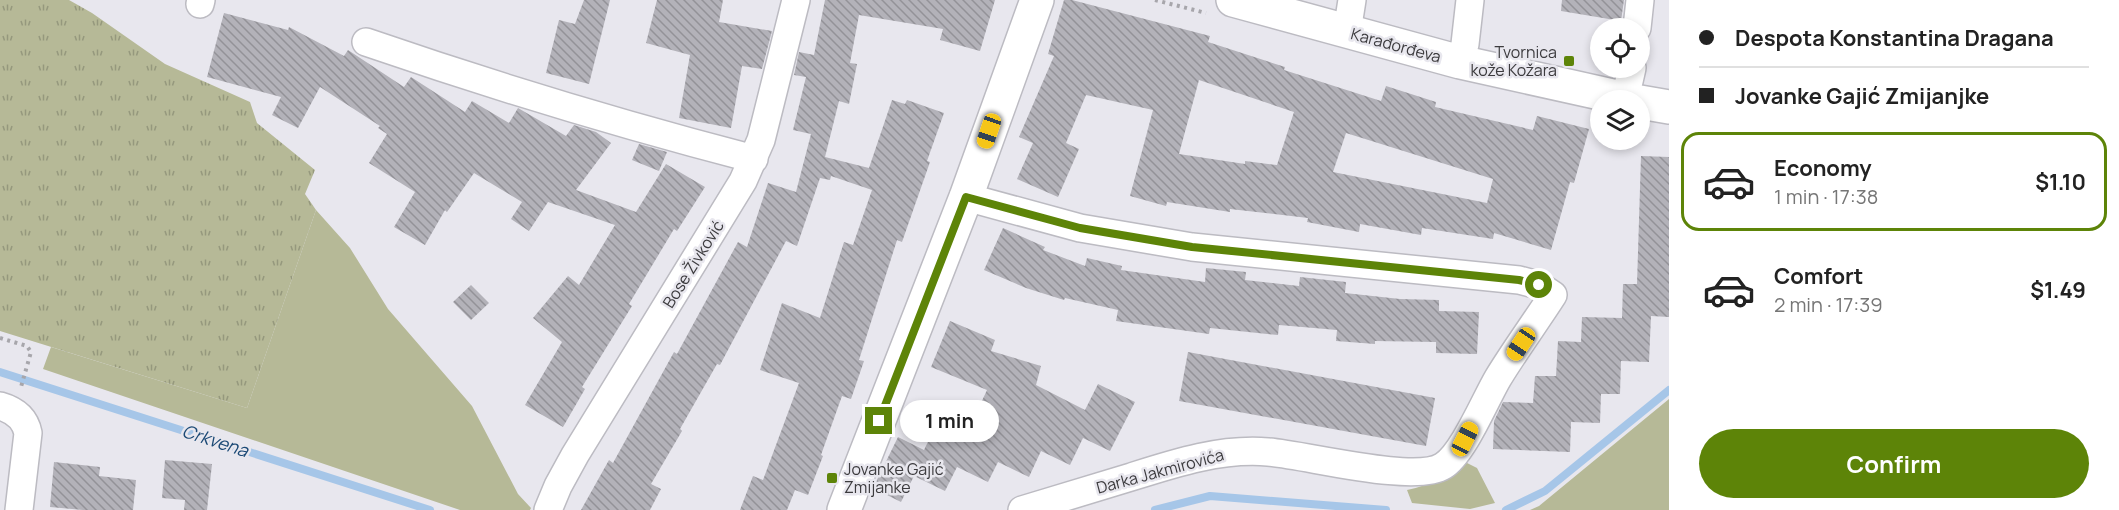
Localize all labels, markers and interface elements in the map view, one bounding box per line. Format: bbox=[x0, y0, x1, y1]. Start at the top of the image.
map controls bbox=[1590, 18, 1650, 150]
button: locate bbox=[1590, 18, 1650, 78]
street label: Karađorđeva bbox=[1348, 22, 1444, 68]
text: Despota Konstantina Dragana bbox=[1735, 23, 2054, 53]
place label: Tvornica kože Kožara bbox=[1470, 41, 1557, 81]
marker: Tvornica kože Kožara bbox=[1562, 54, 1576, 68]
text: Jovanke Gajić Zmijanjke bbox=[1735, 81, 1989, 111]
button: layers bbox=[1590, 90, 1650, 150]
car bbox=[975, 111, 1003, 151]
text: Economy bbox=[1774, 153, 1872, 183]
icon: car bbox=[1702, 155, 1756, 209]
text: $1.10 bbox=[2035, 167, 2086, 197]
text: 1 min · 17:38 bbox=[1774, 183, 1878, 210]
street label: Bose Živković bbox=[657, 216, 729, 312]
text: Comfort bbox=[1774, 261, 1863, 291]
icon: car bbox=[1702, 263, 1756, 317]
route start bbox=[1525, 271, 1552, 298]
text: $1.49 bbox=[2030, 275, 2086, 305]
text: 2 min · 17:39 bbox=[1774, 291, 1883, 318]
car bbox=[1503, 324, 1539, 364]
callout: 1 min bbox=[900, 400, 999, 442]
route end bbox=[865, 407, 892, 434]
text: 1 min bbox=[925, 407, 974, 434]
water label: Crkvena bbox=[179, 418, 252, 462]
car bbox=[1449, 419, 1481, 459]
button: Confirm bbox=[1699, 429, 2089, 498]
street label: Darka Jakmirovića bbox=[1094, 443, 1226, 499]
place label: Jovanke Gajić Zmijanke bbox=[844, 458, 944, 498]
marker: Jovanke Gajić Zmijanke bbox=[825, 471, 839, 485]

